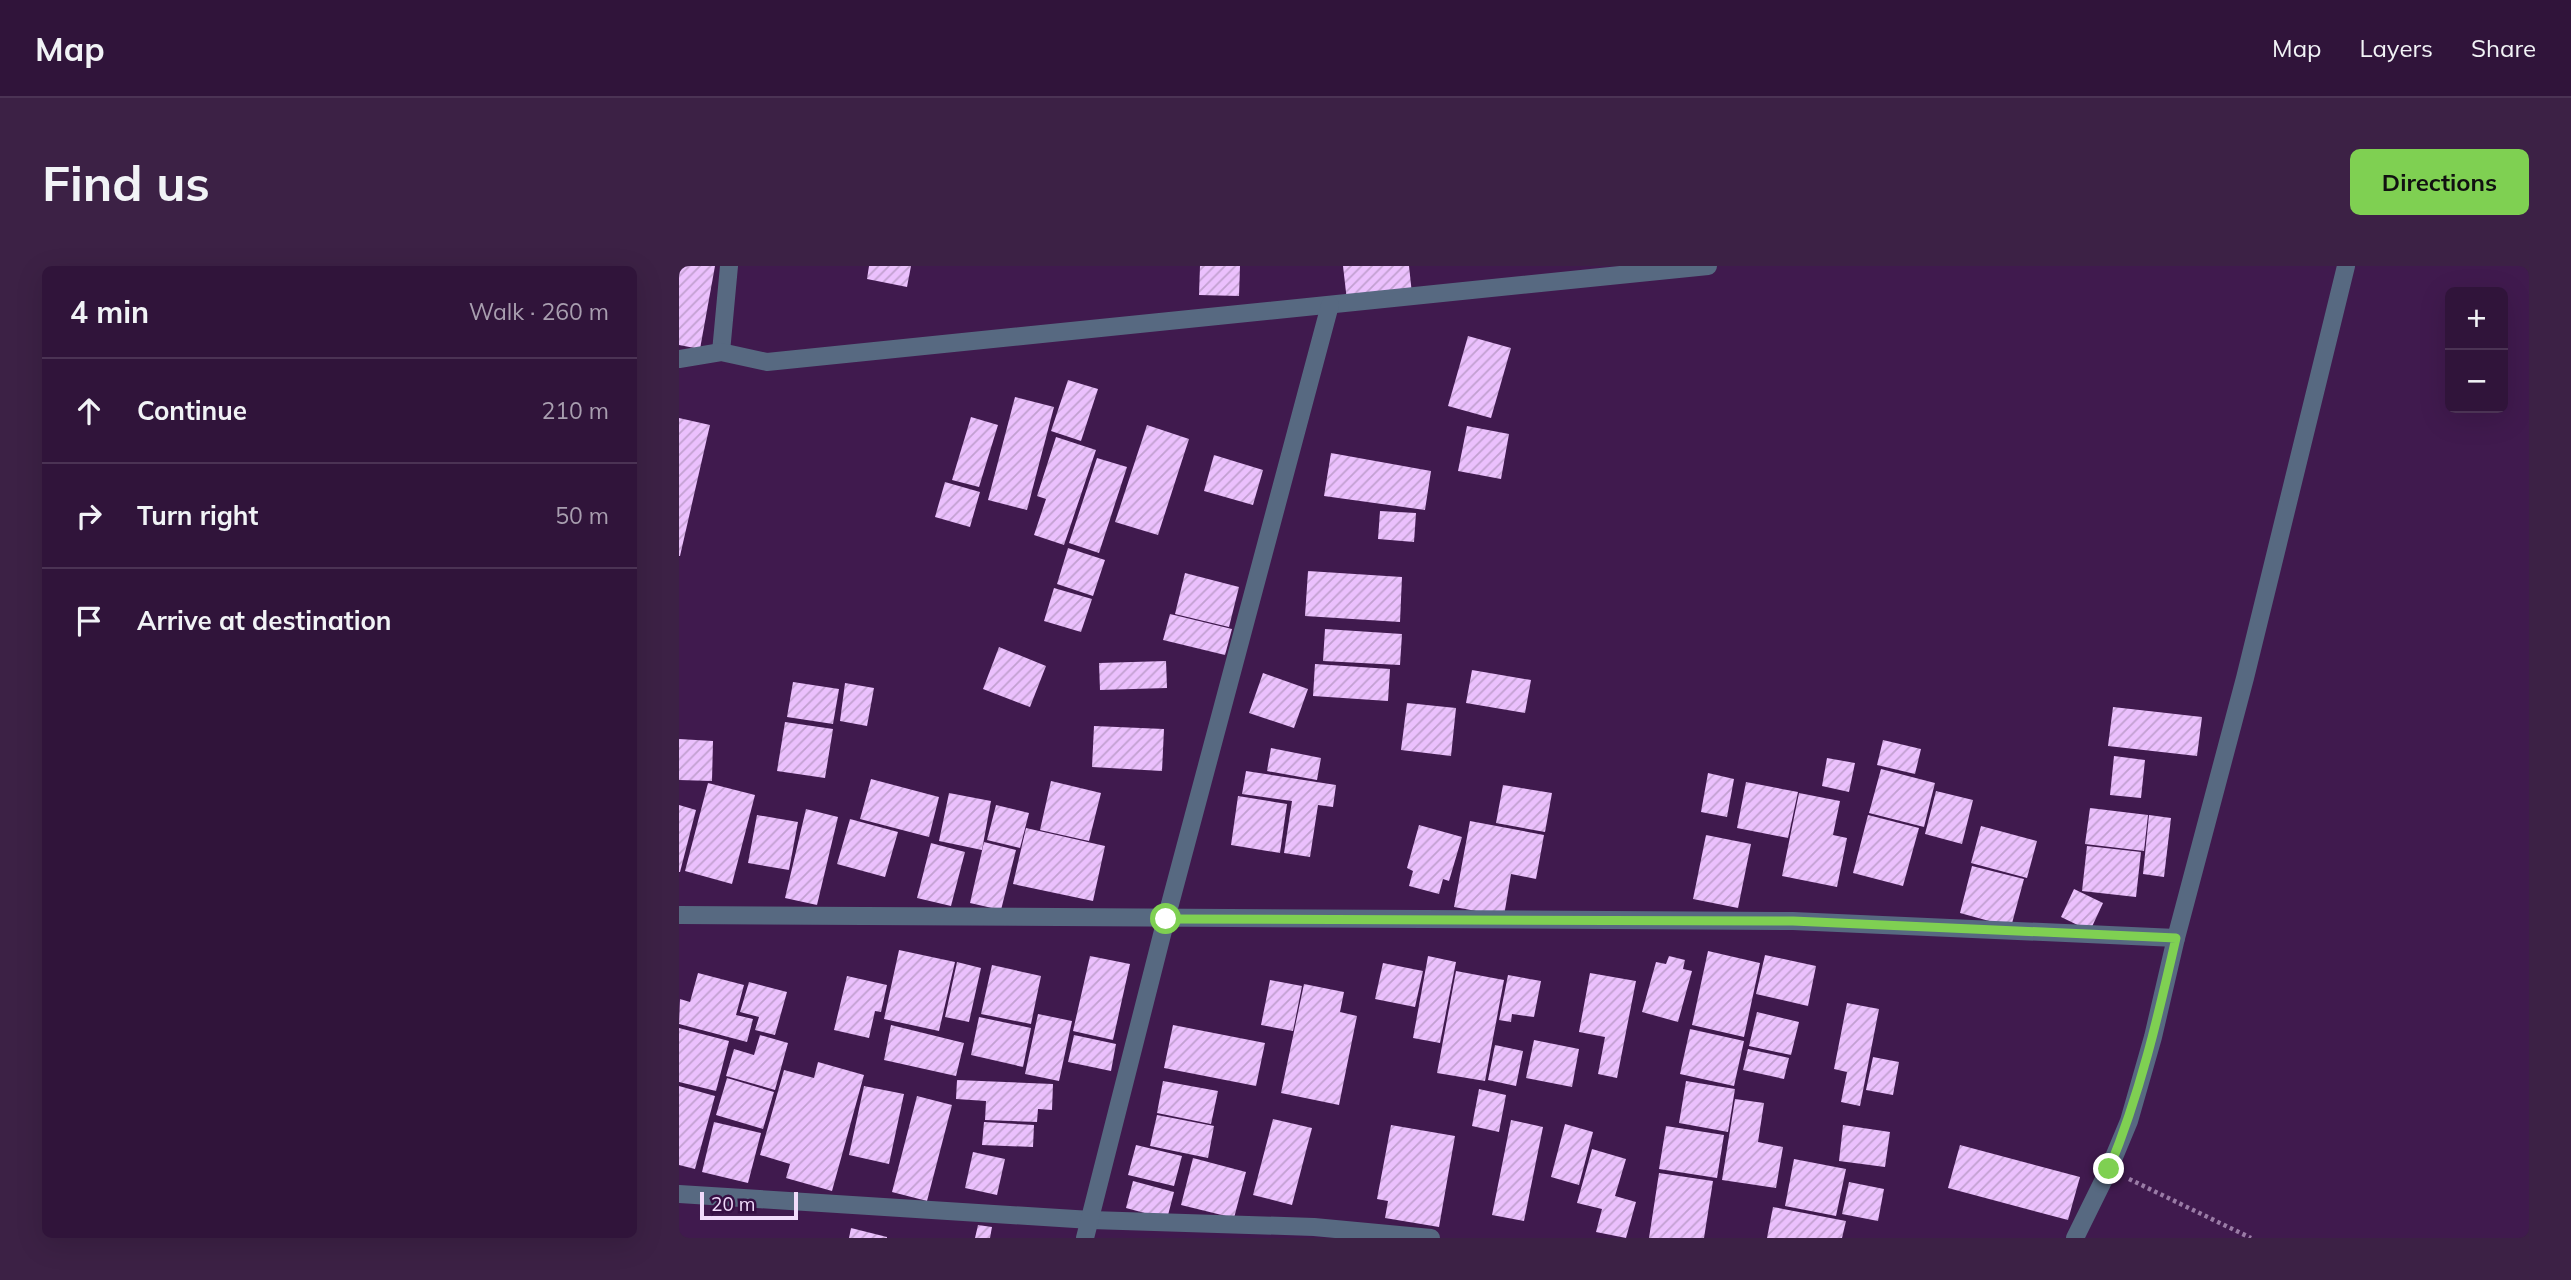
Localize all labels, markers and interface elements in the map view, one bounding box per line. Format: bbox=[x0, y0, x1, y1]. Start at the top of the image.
text: Map bbox=[35, 28, 105, 69]
text: Map bbox=[2272, 33, 2321, 63]
text: Layers bbox=[2359, 33, 2433, 63]
text: Share bbox=[2471, 33, 2536, 63]
button: Directions bbox=[2350, 149, 2529, 215]
text: Find us bbox=[42, 152, 210, 213]
map controls bbox=[2445, 287, 2508, 413]
button: + bbox=[2445, 287, 2508, 350]
text: 4 min bbox=[70, 293, 149, 331]
text: Walk · 260 m bbox=[469, 297, 609, 326]
button: − bbox=[2445, 350, 2508, 413]
icon: ahead bbox=[70, 392, 108, 430]
text: Continue bbox=[137, 394, 247, 427]
text: 210 m bbox=[541, 396, 609, 425]
icon: right bbox=[70, 497, 108, 535]
text: Turn right bbox=[137, 499, 258, 532]
text: 50 m bbox=[555, 501, 609, 530]
icon: arrive bbox=[70, 602, 108, 640]
text: Arrive at destination bbox=[137, 604, 392, 637]
route start bbox=[1150, 903, 1181, 934]
route end bbox=[2093, 1153, 2124, 1184]
scale bar bbox=[700, 1189, 798, 1221]
text: 20 m bbox=[711, 1192, 755, 1216]

